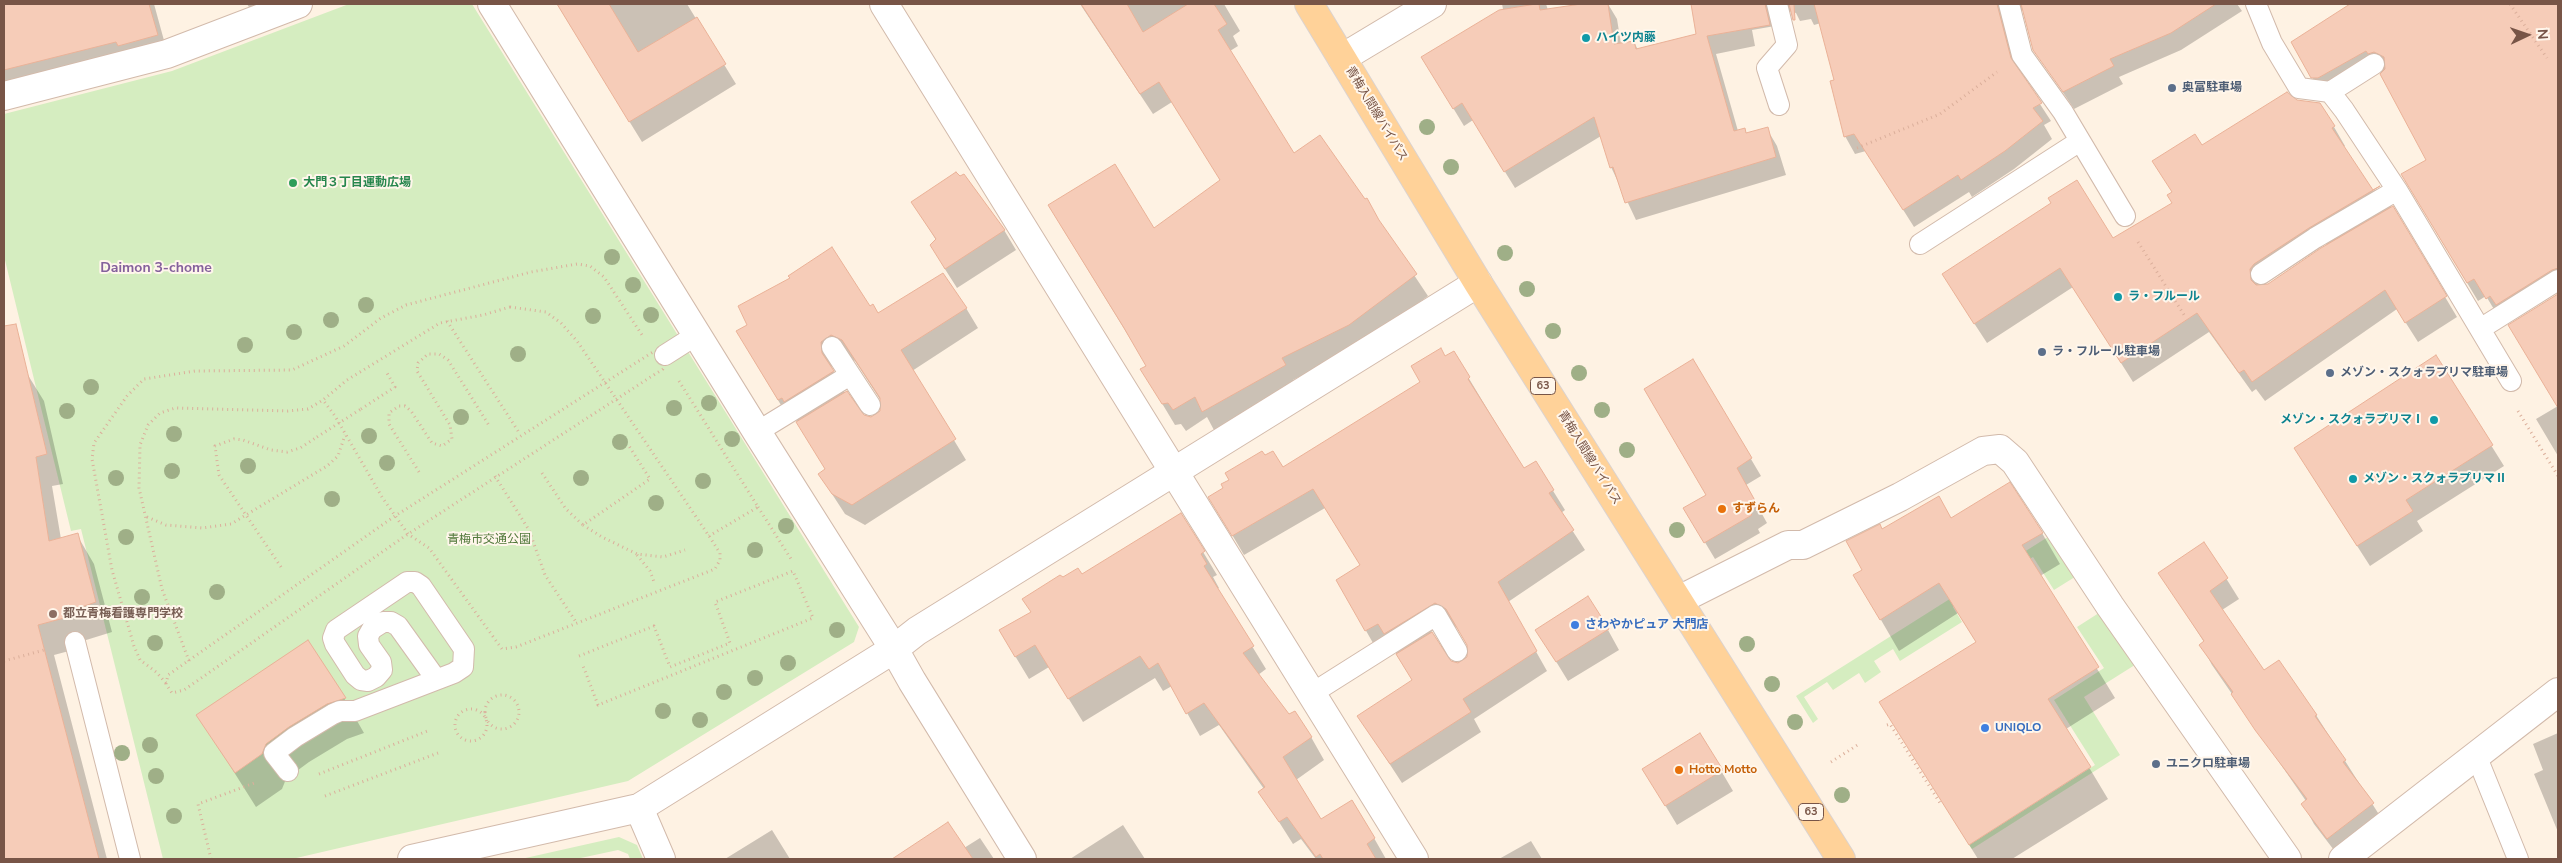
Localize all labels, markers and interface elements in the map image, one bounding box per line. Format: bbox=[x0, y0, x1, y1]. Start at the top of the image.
north arrow bbox=[2502, 10, 2552, 60]
text: N bbox=[2533, 28, 2552, 40]
place label: ハイツ内藤 bbox=[1596, 31, 1656, 45]
marker: ハイツ内藤 bbox=[1580, 32, 1592, 44]
street label: 青梅入間線バイパス bbox=[1342, 64, 1410, 164]
place label: 奥富駐車場 bbox=[2182, 81, 2242, 95]
marker: 奥富駐車場 bbox=[2166, 82, 2178, 94]
place label: 大門３丁目運動広場 bbox=[303, 176, 411, 190]
marker: 大門３丁目運動広場 bbox=[287, 177, 299, 189]
district label: Daimon 3-chome bbox=[100, 261, 212, 277]
place label: ラ・フルール bbox=[2128, 290, 2200, 304]
marker: ラ・フルール bbox=[2112, 291, 2124, 303]
place label: ラ・フルール駐車場 bbox=[2052, 345, 2160, 359]
marker: ラ・フルール駐車場 bbox=[2036, 346, 2048, 358]
place label: メゾン・スクォラプリマ駐車場 bbox=[2340, 366, 2508, 380]
marker: メゾン・スクォラプリマ駐車場 bbox=[2324, 367, 2336, 379]
road number: 63 bbox=[1530, 378, 1556, 394]
street label: 青梅入間線バイパス bbox=[1554, 408, 1624, 508]
place label: メゾン・スクォラプリマⅠ bbox=[2280, 413, 2424, 427]
marker: メゾン・スクォラプリマⅠ bbox=[2428, 414, 2440, 426]
place label: メゾン・スクォラプリマⅡ bbox=[2363, 472, 2507, 486]
marker: メゾン・スクォラプリマⅡ bbox=[2347, 473, 2359, 485]
place label: すずらん bbox=[1732, 502, 1780, 516]
marker: すずらん bbox=[1716, 503, 1728, 515]
park label: 青梅市交通公園 bbox=[447, 533, 531, 547]
place label: 都立青梅看護専門学校 bbox=[63, 607, 183, 621]
marker: 都立青梅看護専門学校 bbox=[47, 608, 59, 620]
place label: さわやかピュア 大門店 bbox=[1585, 618, 1708, 632]
marker: さわやかピュア 大門店 bbox=[1569, 619, 1581, 631]
place label: UNIQLO bbox=[1995, 721, 2041, 735]
marker: UNIQLO bbox=[1979, 722, 1991, 734]
place label: ユニクロ駐車場 bbox=[2166, 757, 2250, 771]
marker: ユニクロ駐車場 bbox=[2150, 758, 2162, 770]
place label: Hotto Motto bbox=[1689, 763, 1757, 777]
marker: Hotto Motto bbox=[1673, 764, 1685, 776]
road number: 63 bbox=[1798, 804, 1824, 820]

